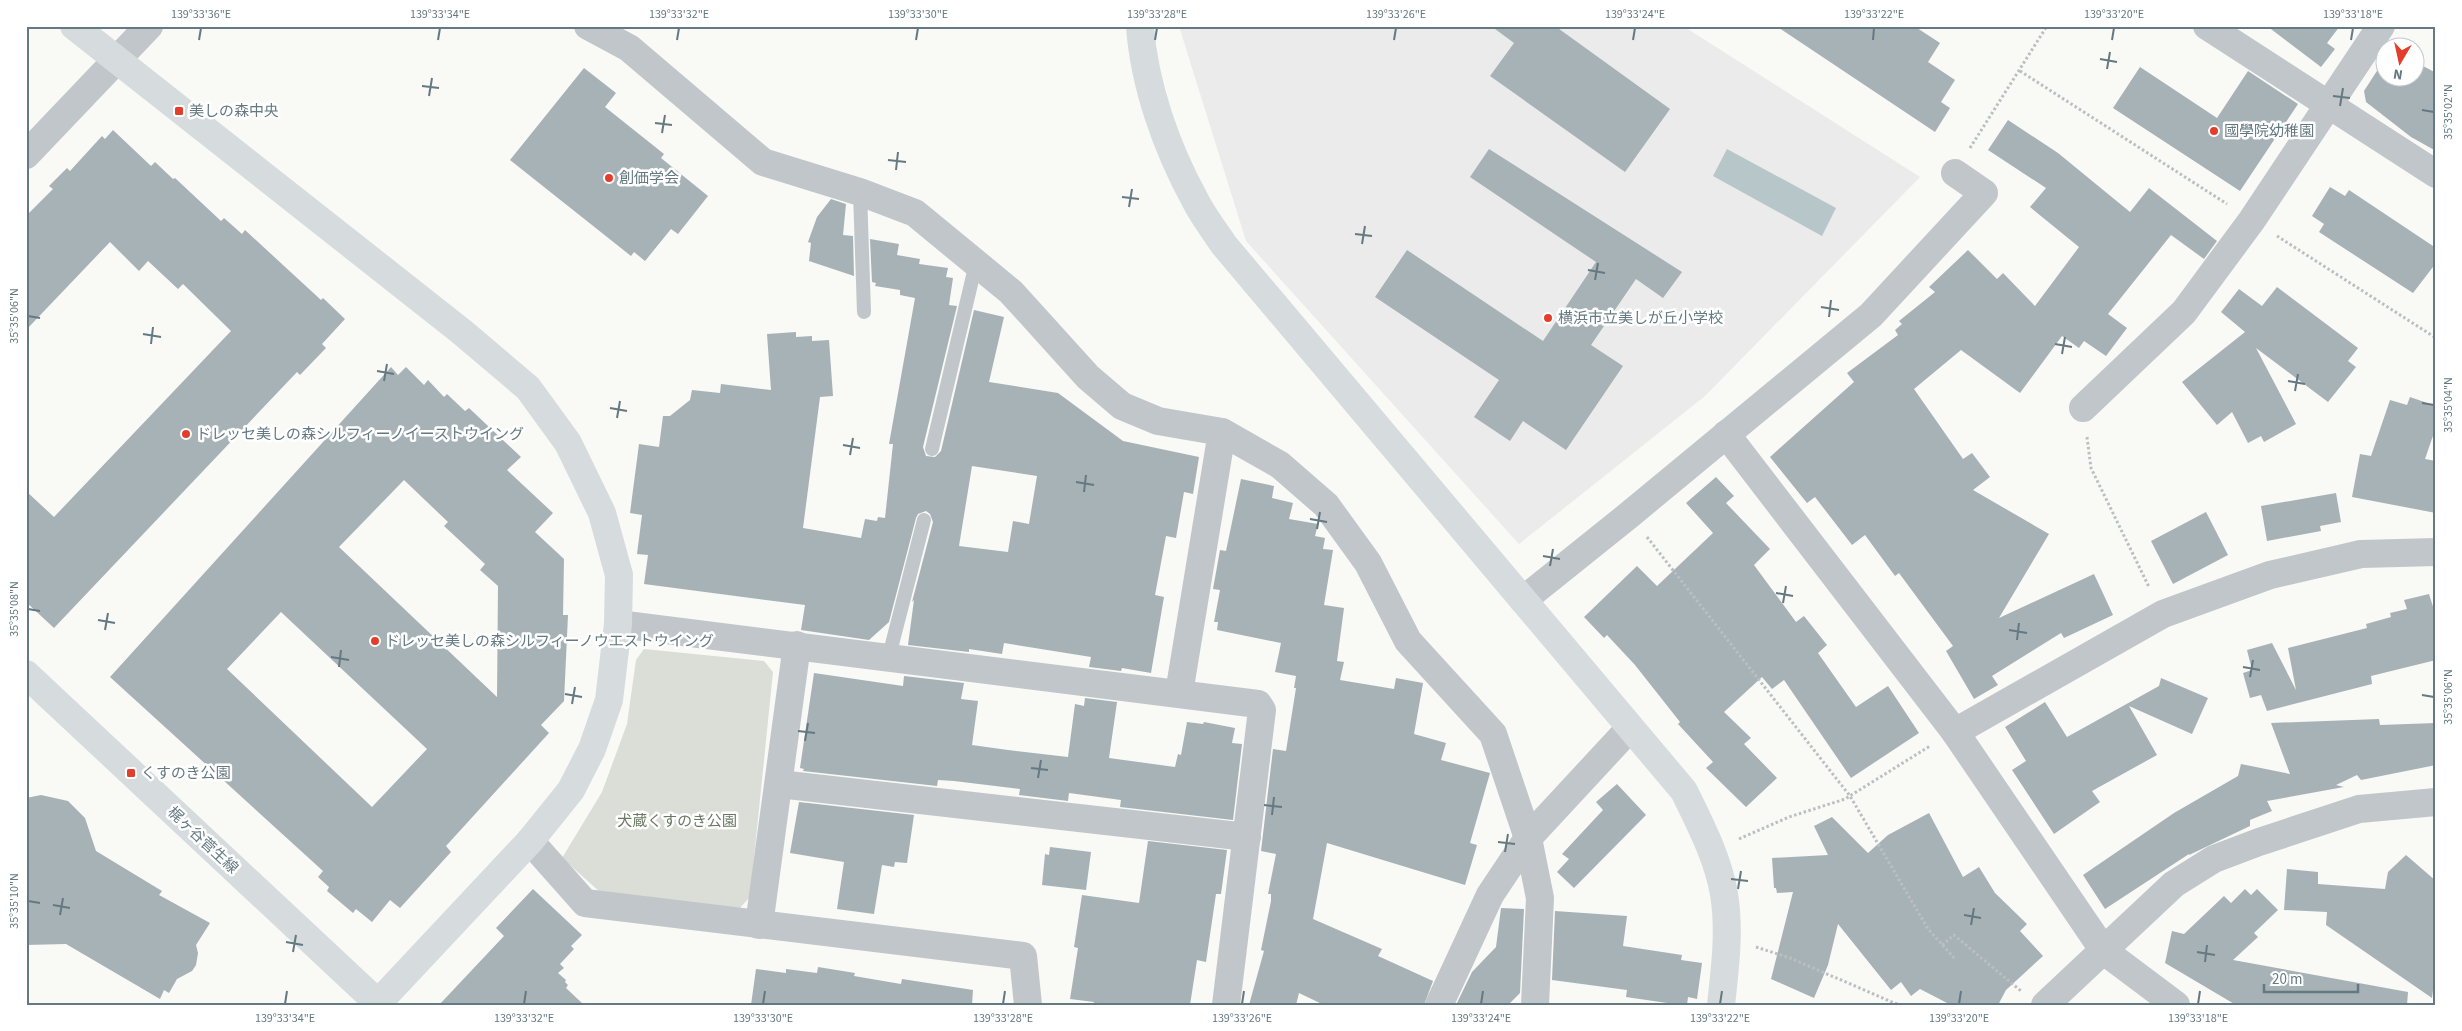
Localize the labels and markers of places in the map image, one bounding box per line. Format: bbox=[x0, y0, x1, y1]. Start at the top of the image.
place label: 美しの森中央 bbox=[189, 101, 279, 122]
marker: 美しの森中央 bbox=[173, 105, 185, 117]
place label: 國學院幼稚園 bbox=[2224, 121, 2314, 142]
marker: 國學院幼稚園 bbox=[2208, 125, 2220, 137]
place label: 創価学会 bbox=[619, 168, 679, 189]
marker: 創価学会 bbox=[603, 172, 615, 184]
place label: 横浜市立美しが丘小学校 bbox=[1558, 308, 1723, 329]
marker: 横浜市立美しが丘小学校 bbox=[1542, 312, 1554, 324]
place label: ドレッセ美しの森シルフィーノイーストウイング bbox=[196, 424, 524, 445]
marker: ドレッセ美しの森シルフィーノイーストウイング bbox=[180, 428, 192, 440]
place label: ドレッセ美しの森シルフィーノウエストウイング bbox=[385, 631, 714, 652]
marker: ドレッセ美しの森シルフィーノウエストウイング bbox=[369, 635, 381, 647]
place label: くすのき公園 bbox=[141, 763, 231, 784]
marker: くすのき公園 bbox=[125, 767, 137, 779]

